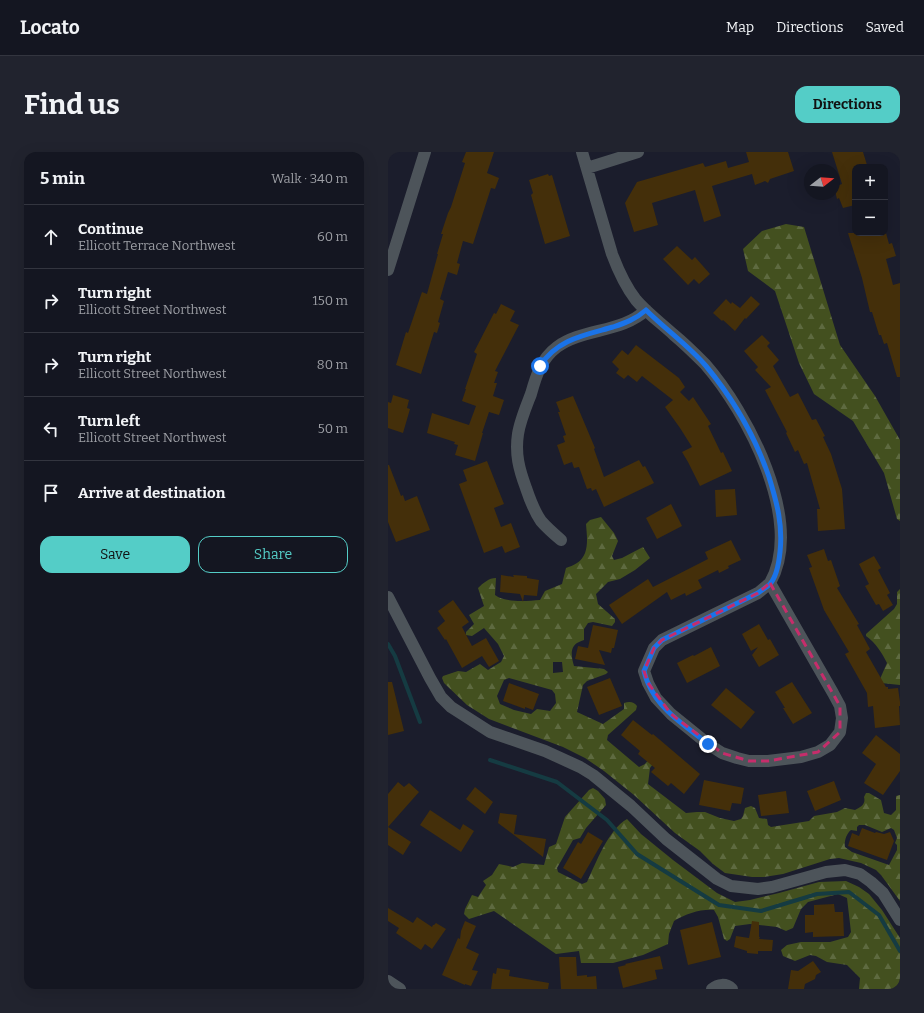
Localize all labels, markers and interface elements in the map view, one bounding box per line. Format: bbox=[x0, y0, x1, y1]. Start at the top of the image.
text: Locato bbox=[20, 16, 80, 39]
text: Map bbox=[726, 19, 754, 36]
text: Directions bbox=[776, 19, 844, 36]
text: Saved bbox=[866, 19, 904, 36]
button: Directions bbox=[795, 86, 900, 123]
text: Find us bbox=[24, 88, 120, 121]
north arrow bbox=[804, 164, 840, 200]
map controls bbox=[852, 164, 888, 236]
button: + bbox=[852, 164, 888, 200]
text: 5 min bbox=[40, 168, 85, 189]
text: Walk · 340 m bbox=[271, 171, 348, 186]
button: − bbox=[852, 200, 888, 236]
text: Continue bbox=[78, 220, 144, 238]
icon: ahead bbox=[40, 226, 62, 248]
text: 60 m bbox=[317, 229, 348, 244]
text: Ellicott Terrace Northwest bbox=[78, 238, 235, 253]
text: Turn right bbox=[78, 284, 151, 302]
icon: right bbox=[40, 290, 62, 312]
text: 150 m bbox=[312, 293, 348, 308]
text: Ellicott Street Northwest bbox=[78, 302, 226, 317]
text: Turn right bbox=[78, 348, 151, 366]
icon: right bbox=[40, 354, 62, 376]
text: 80 m bbox=[317, 357, 348, 372]
route start bbox=[531, 357, 549, 375]
text: Ellicott Street Northwest bbox=[78, 366, 226, 381]
text: Turn left bbox=[78, 412, 140, 430]
icon: left bbox=[40, 418, 62, 440]
text: 50 m bbox=[318, 421, 348, 436]
text: Ellicott Street Northwest bbox=[78, 430, 226, 445]
icon: arrive bbox=[40, 482, 62, 504]
text: Arrive at destination bbox=[78, 484, 225, 502]
button: Save bbox=[40, 536, 190, 573]
button: Share bbox=[198, 536, 348, 573]
route end bbox=[699, 735, 717, 753]

